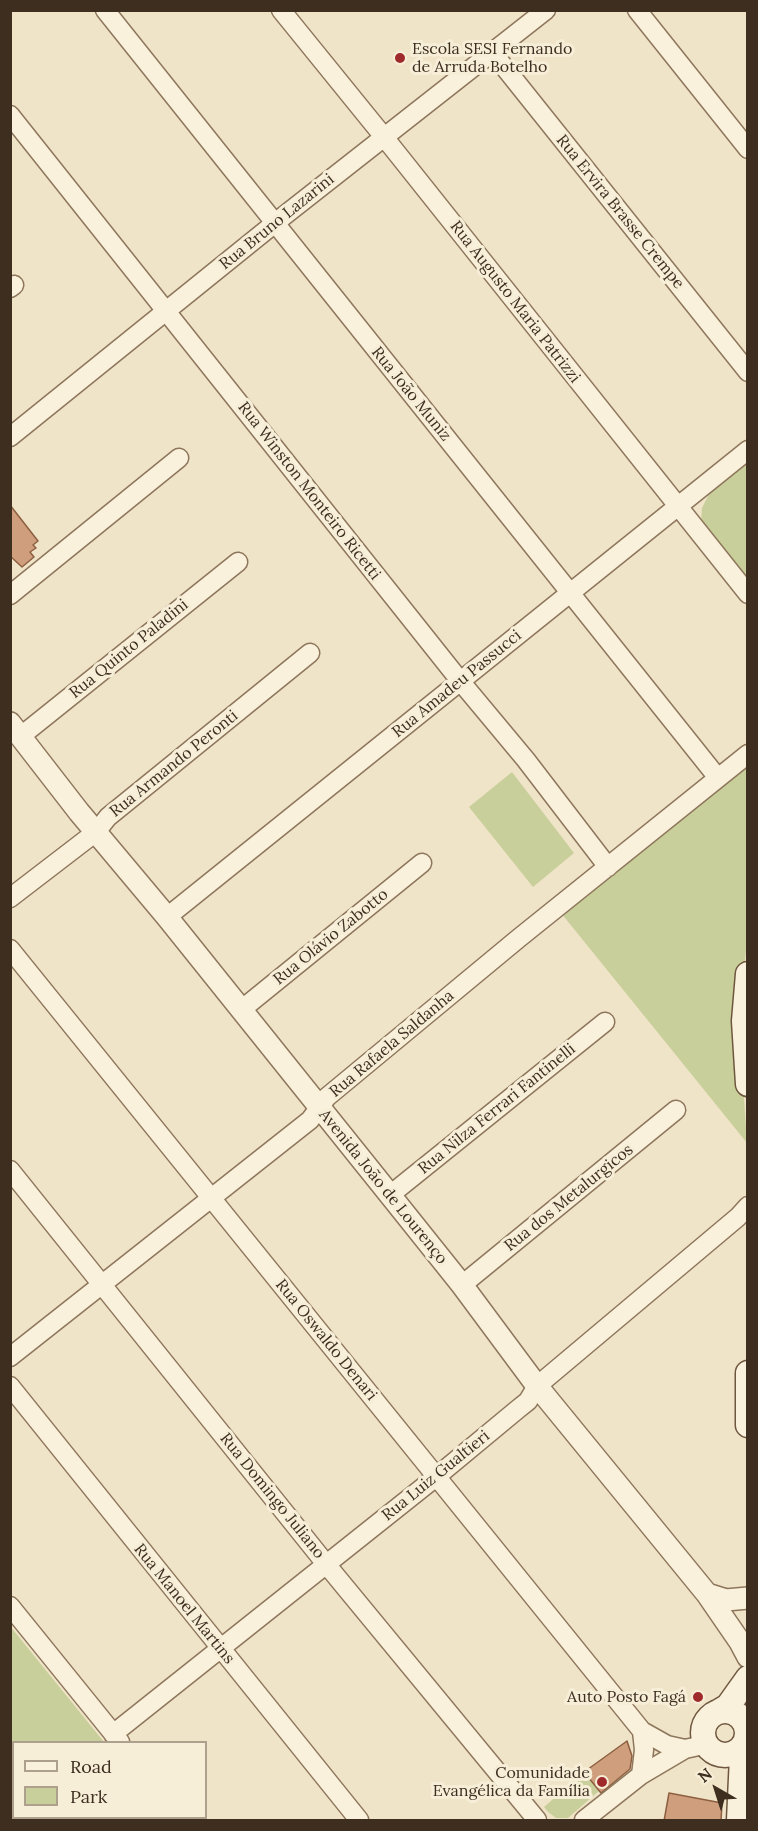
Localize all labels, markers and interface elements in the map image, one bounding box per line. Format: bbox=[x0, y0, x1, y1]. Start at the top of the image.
place label: Escola SESI Fernando de Arruda Botelho bbox=[412, 39, 572, 77]
marker: Escola SESI Fernando de Arruda Botelho bbox=[393, 51, 407, 65]
street label: Rua Ervira Brasse Crempe bbox=[552, 131, 688, 293]
street label: Rua Bruno Lazarini bbox=[216, 170, 338, 274]
street label: Rua Augusto Maria Patrizzi bbox=[446, 217, 584, 387]
street label: Rua João Muniz bbox=[367, 343, 455, 445]
street label: Rua Winston Monteiro Ricetti bbox=[234, 398, 384, 584]
street label: Rua Quinto Paladini bbox=[66, 595, 192, 703]
street label: Rua Amadeu Passucci bbox=[389, 626, 525, 742]
street label: Rua Armando Peronti bbox=[106, 706, 242, 822]
street label: Rua Olávio Zabotto bbox=[270, 885, 392, 989]
street label: Rua Rafaela Saldanha bbox=[326, 986, 458, 1102]
street label: Rua Nilza Ferrari Fantinelli bbox=[414, 1040, 580, 1178]
street label: Avenida João de Lourenço bbox=[315, 1106, 451, 1268]
street label: Rua dos Metalurgicos bbox=[501, 1140, 637, 1256]
street label: Rua Oswaldo Denari bbox=[271, 1275, 381, 1405]
street label: Rua Luiz Gualtieri bbox=[378, 1427, 494, 1525]
street label: Rua Domingo Juliano bbox=[215, 1429, 329, 1563]
street label: Rua Manoel Martins bbox=[130, 1540, 238, 1668]
place label: Auto Posto Fagá bbox=[567, 1687, 686, 1707]
marker: Auto Posto Fagá bbox=[691, 1690, 705, 1704]
legend bbox=[12, 1741, 207, 1819]
text: Road bbox=[70, 1755, 112, 1778]
north arrow bbox=[686, 1759, 746, 1819]
place label: Comunidade Evangélica da Família bbox=[433, 1763, 590, 1801]
text: N bbox=[694, 1763, 716, 1787]
marker: Comunidade Evangélica da Família bbox=[595, 1775, 609, 1789]
text: Park bbox=[70, 1785, 107, 1808]

